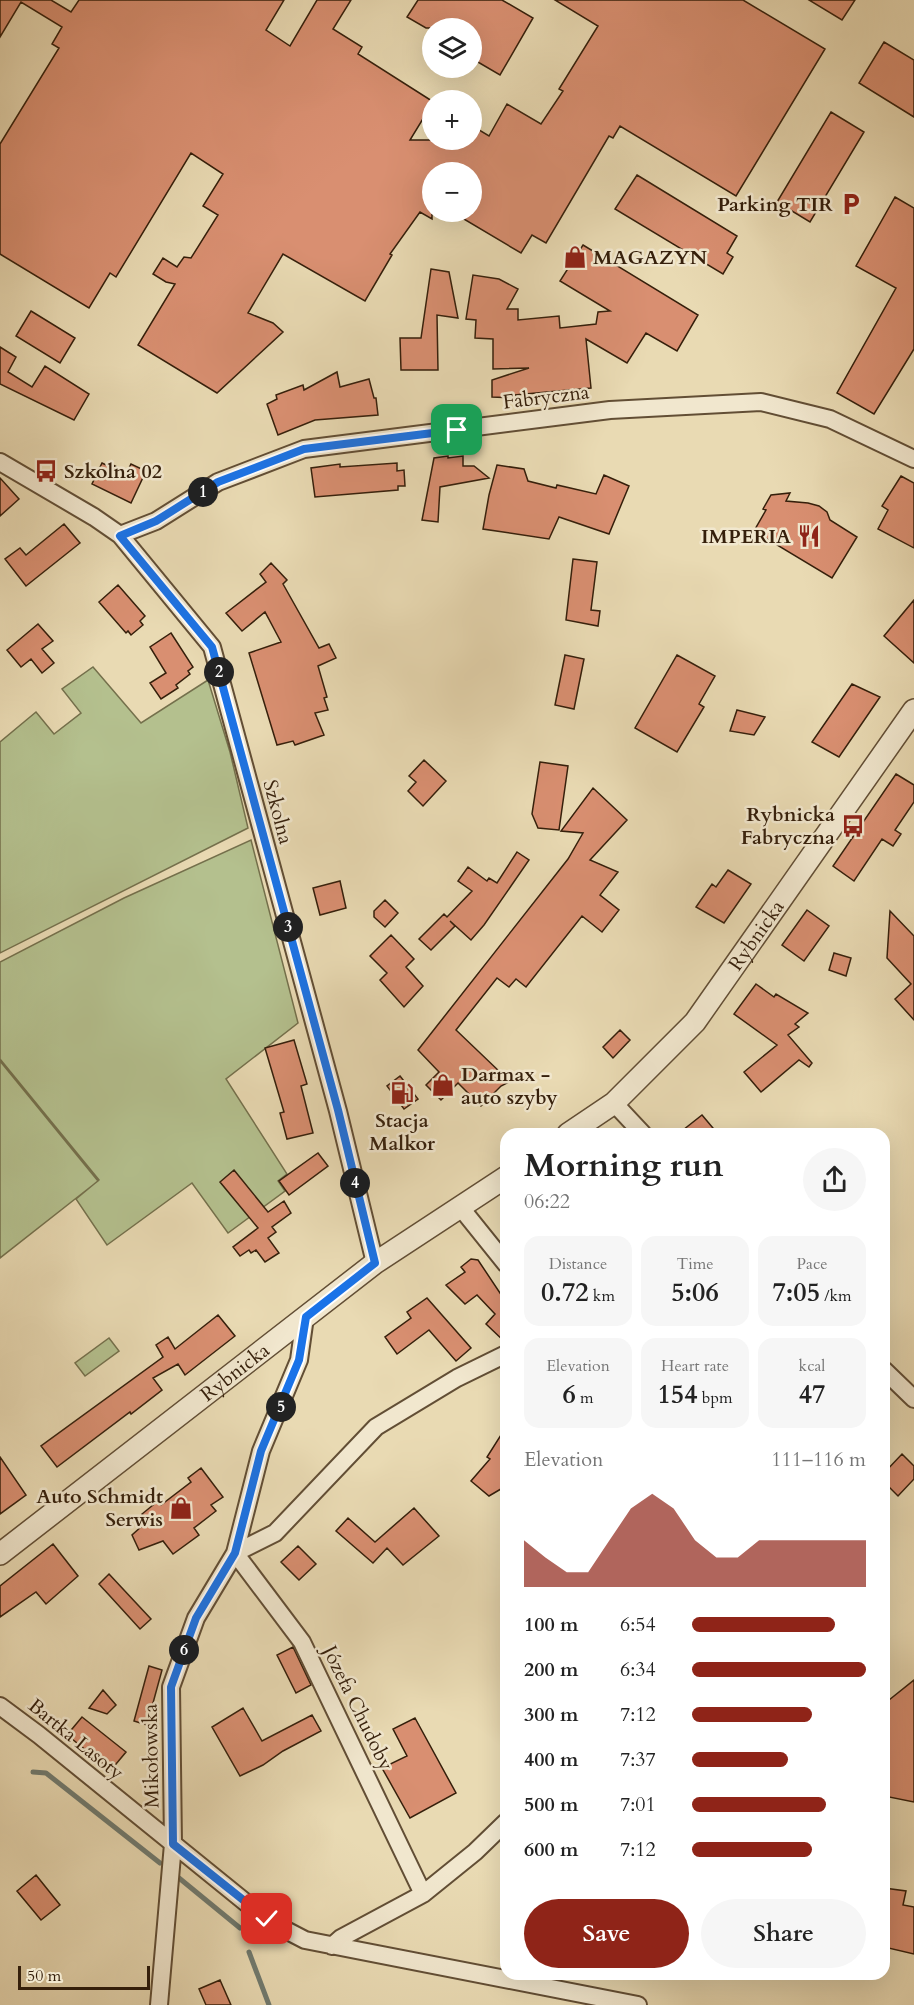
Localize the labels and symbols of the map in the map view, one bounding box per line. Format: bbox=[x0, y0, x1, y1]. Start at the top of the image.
place label: Parking TIR bbox=[717, 191, 833, 218]
parking icon: Parking TIR bbox=[838, 191, 864, 217]
shop icon: MAGAZYN bbox=[562, 244, 588, 270]
place label: MAGAZYN bbox=[593, 244, 708, 271]
street label: Fabryczna bbox=[501, 378, 591, 416]
pin bbox=[431, 404, 482, 455]
bus stop icon: Szkolna 02 bbox=[33, 458, 59, 484]
place label: Szkolna 02 bbox=[64, 458, 162, 485]
pin: 1 bbox=[188, 477, 218, 507]
place label: IMPERIA bbox=[701, 523, 791, 550]
restaurant icon: IMPERIA bbox=[796, 523, 822, 549]
pin: 2 bbox=[204, 657, 234, 687]
street label: Szkolna bbox=[256, 777, 300, 847]
place label: Rybnicka Fabryczna bbox=[741, 801, 835, 851]
bus stop icon: Rybnicka Fabryczna bbox=[840, 813, 866, 839]
street label: Rybnicka bbox=[722, 894, 790, 976]
pin: 3 bbox=[273, 912, 303, 942]
place label: Darmax - auto szyby bbox=[461, 1061, 558, 1111]
shop icon: Darmax - auto szyby bbox=[430, 1072, 456, 1098]
fuel station icon: Stacja Malkor bbox=[389, 1080, 415, 1106]
place label: Stacja Malkor bbox=[369, 1107, 436, 1157]
pin: 4 bbox=[340, 1168, 370, 1198]
street label: Rybnicka bbox=[195, 1336, 275, 1407]
pin: 5 bbox=[266, 1392, 296, 1422]
place label: Auto Schmidt Serwis bbox=[36, 1483, 163, 1533]
shop icon: Auto Schmidt Serwis bbox=[168, 1495, 194, 1521]
pin: 6 bbox=[169, 1635, 199, 1665]
street label: Józefa Chudoby bbox=[315, 1638, 400, 1775]
street label: Bartka Lasoty bbox=[23, 1692, 130, 1786]
street label: Mikołowska bbox=[137, 1703, 165, 1808]
pin bbox=[241, 1893, 292, 1944]
scale bar bbox=[18, 1963, 150, 1990]

